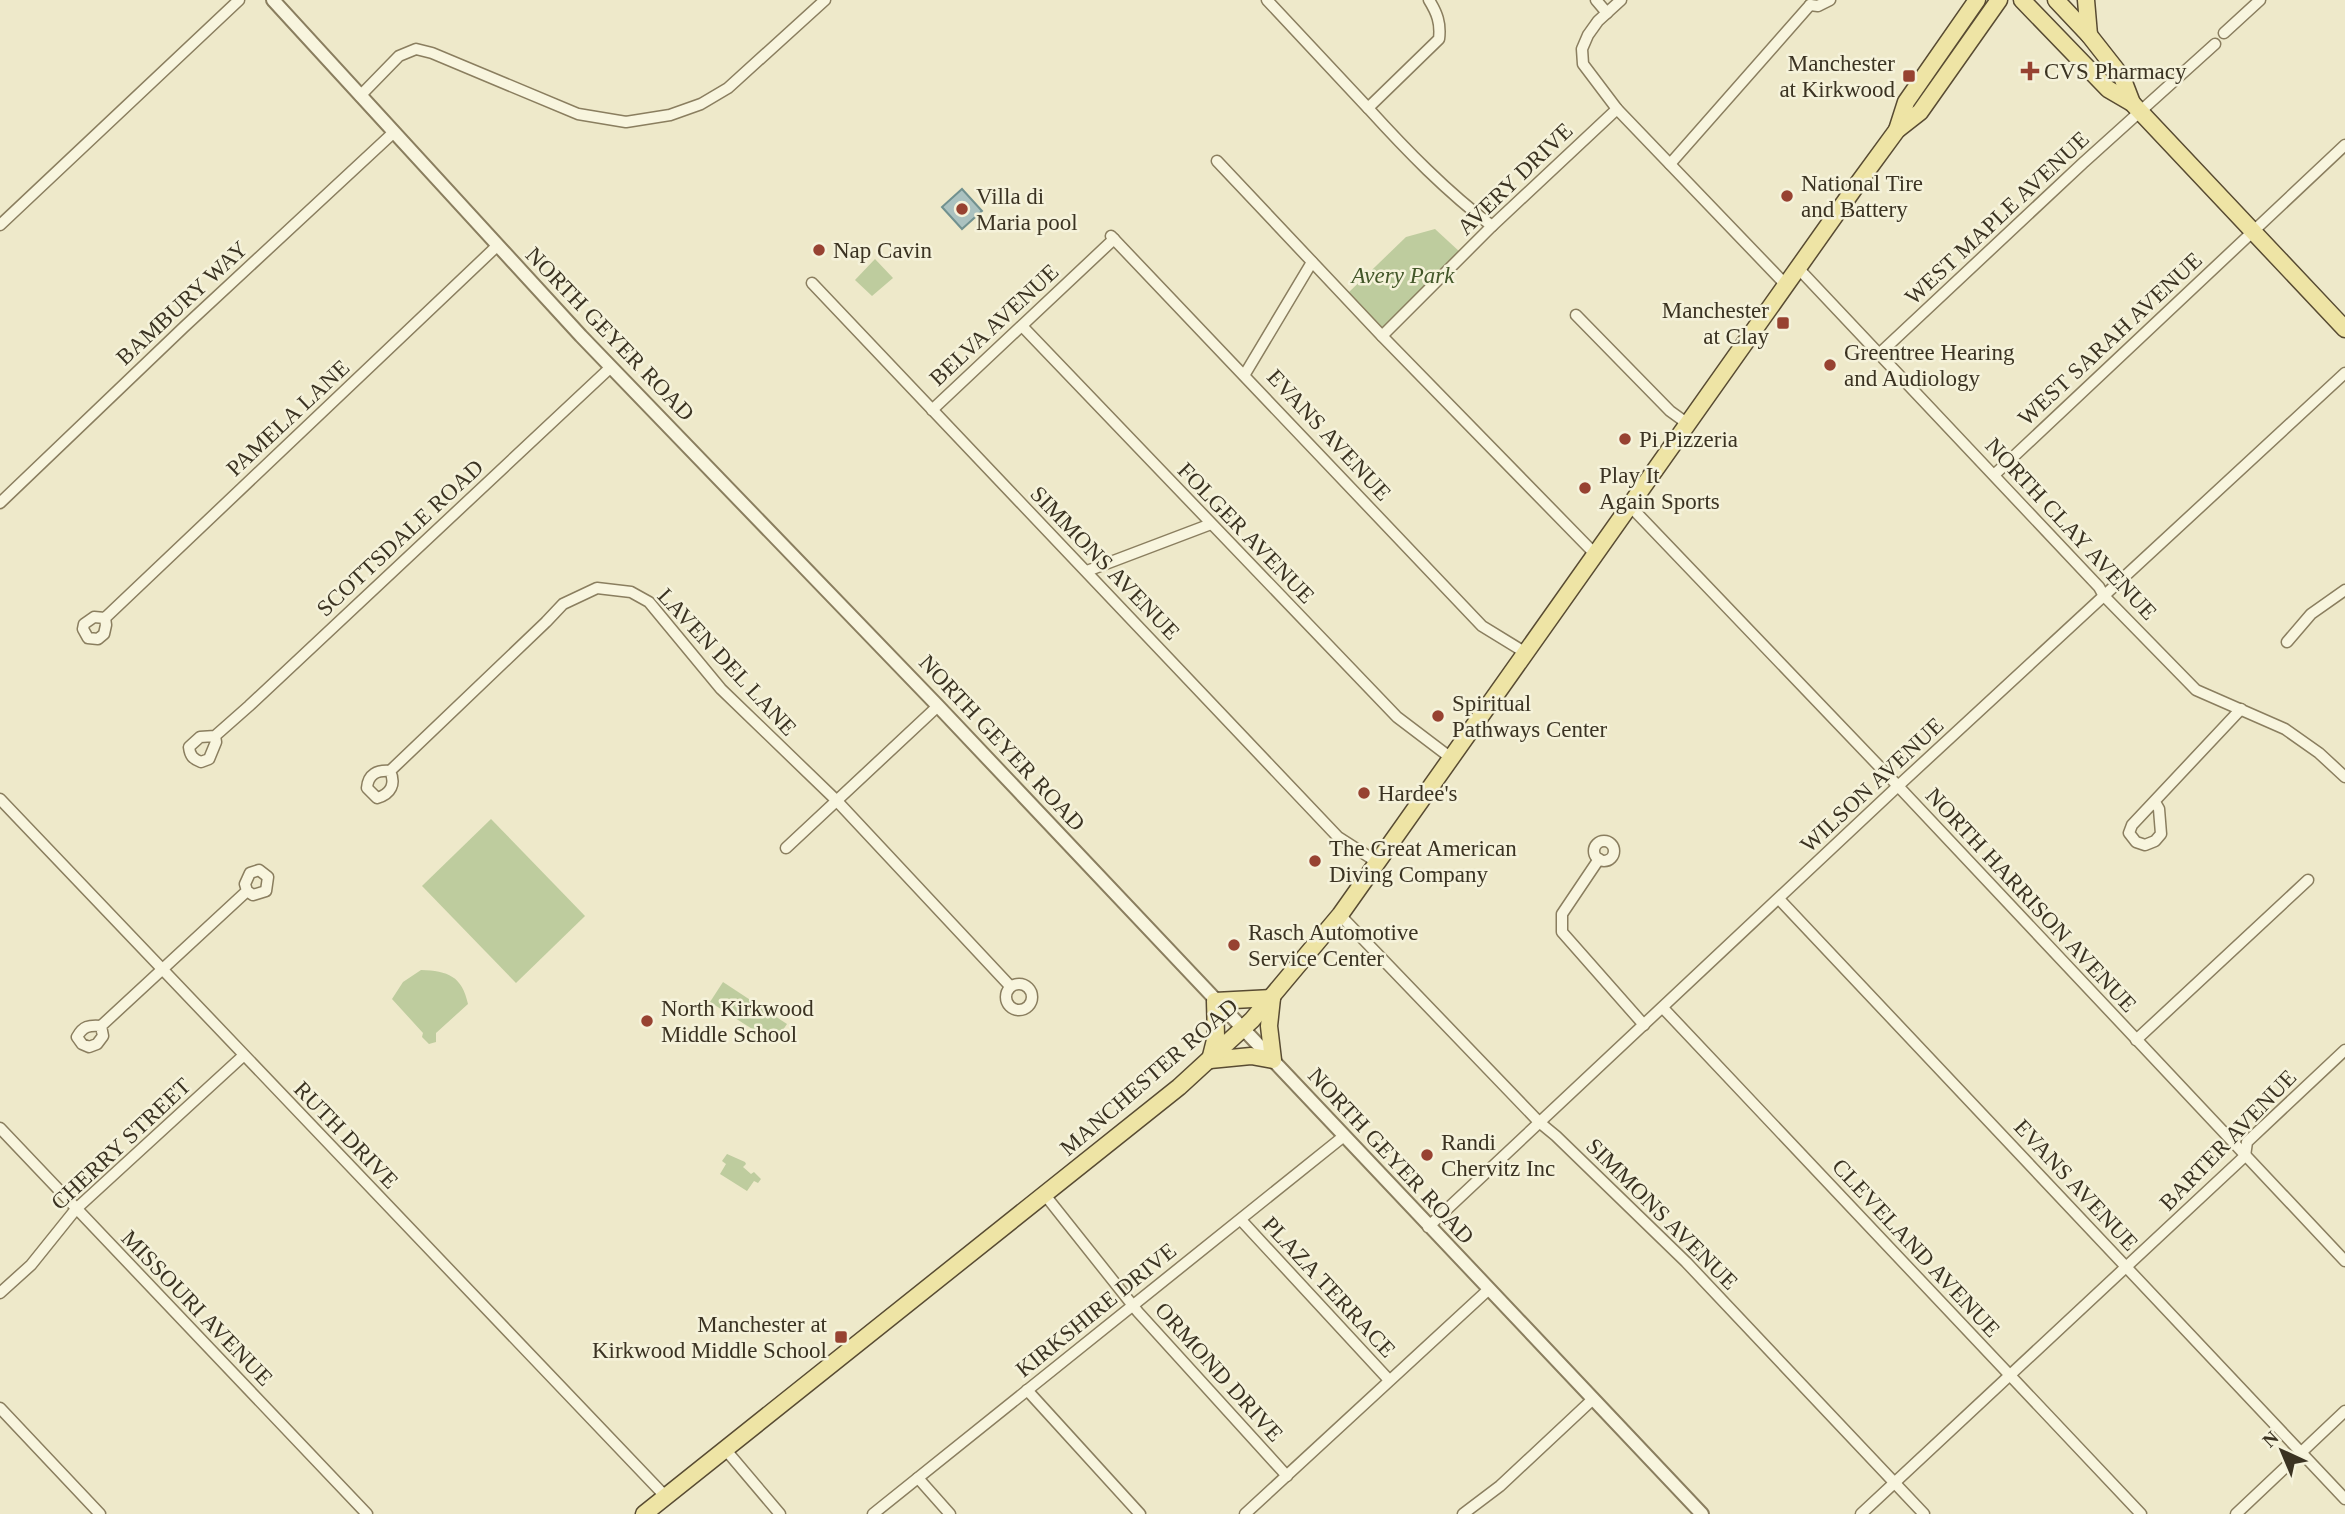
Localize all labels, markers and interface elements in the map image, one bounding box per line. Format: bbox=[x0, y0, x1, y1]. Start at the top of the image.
place label: Manchester at Kirkwood bbox=[1779, 51, 1895, 102]
place label: CVS Pharmacy bbox=[2044, 59, 2187, 84]
marker: CVS Pharmacy bbox=[2022, 63, 2038, 79]
marker: Manchester at Kirkwood bbox=[1901, 68, 1917, 84]
street label: AVERY DRIVE bbox=[1452, 118, 1578, 240]
street label: WEST MAPLE AVENUE bbox=[1900, 126, 2094, 310]
place label: National Tire and Battery bbox=[1801, 171, 1923, 222]
place label: Villa di Maria pool bbox=[976, 184, 1078, 235]
marker: National Tire and Battery bbox=[1779, 188, 1795, 204]
marker: Villa di Maria pool bbox=[954, 201, 970, 217]
street label: BAMBURY WAY bbox=[111, 236, 253, 370]
place label: Nap Cavin bbox=[833, 238, 933, 263]
street label: NORTH GEYER ROAD bbox=[521, 242, 699, 426]
marker: Nap Cavin bbox=[811, 242, 827, 258]
street label: WEST SARAH AVENUE bbox=[2013, 247, 2207, 431]
street label: BELVA AVENUE bbox=[925, 259, 1063, 391]
park label: Avery Park bbox=[1350, 263, 1455, 288]
place label: Manchester at Clay bbox=[1662, 298, 1769, 349]
marker: Manchester at Clay bbox=[1775, 315, 1791, 331]
place label: Greentree Hearing and Audiology bbox=[1844, 340, 2015, 391]
street label: PAMELA LANE bbox=[222, 355, 354, 481]
marker: Greentree Hearing and Audiology bbox=[1822, 357, 1838, 373]
street label: EVANS AVENUE bbox=[1262, 364, 1396, 506]
place label: Pi Pizzeria bbox=[1639, 427, 1738, 452]
marker: Pi Pizzeria bbox=[1617, 431, 1633, 447]
street label: NORTH CLAY AVENUE bbox=[1980, 433, 2162, 625]
street label: SCOTTSDALE ROAD bbox=[312, 455, 488, 621]
street label: FOLGER AVENUE bbox=[1173, 458, 1319, 608]
place label: Play It Again Sports bbox=[1599, 463, 1720, 514]
marker: Play It Again Sports bbox=[1577, 480, 1593, 496]
street label: SIMMONS AVENUE bbox=[1025, 481, 1185, 645]
street label: LAVEN DEL LANE bbox=[653, 583, 801, 741]
street label: NORTH GEYER ROAD bbox=[914, 650, 1090, 836]
place label: Spiritual Pathways Center bbox=[1452, 691, 1608, 742]
marker: Spiritual Pathways Center bbox=[1430, 708, 1446, 724]
street label: WILSON AVENUE bbox=[1796, 713, 1948, 857]
place label: Hardee's bbox=[1378, 781, 1458, 806]
street label: NORTH HARRISON AVENUE bbox=[1921, 783, 2141, 1017]
marker: Hardee's bbox=[1356, 785, 1372, 801]
place label: The Great American Diving Company bbox=[1329, 836, 1517, 887]
marker: The Great American Diving Company bbox=[1307, 853, 1323, 869]
place label: Rasch Automotive Service Center bbox=[1248, 920, 1419, 971]
marker: Rasch Automotive Service Center bbox=[1226, 937, 1242, 953]
street label: MANCHESTER ROAD bbox=[1055, 993, 1243, 1161]
place label: North Kirkwood Middle School bbox=[661, 996, 814, 1047]
marker: North Kirkwood Middle School bbox=[639, 1013, 655, 1029]
street label: NORTH GEYER ROAD bbox=[1303, 1063, 1479, 1249]
street label: BARTER AVENUE bbox=[2155, 1065, 2301, 1215]
street label: CHERRY STREET bbox=[46, 1073, 196, 1215]
street label: RUTH DRIVE bbox=[289, 1076, 403, 1194]
street label: EVANS AVENUE bbox=[2009, 1114, 2143, 1256]
place label: Randi Chervitz Inc bbox=[1441, 1130, 1555, 1181]
street label: SIMMONS AVENUE bbox=[1581, 1133, 1743, 1295]
marker: Randi Chervitz Inc bbox=[1419, 1147, 1435, 1163]
street label: CLEVELAND AVENUE bbox=[1827, 1154, 2005, 1342]
street label: PLAZA TERRACE bbox=[1257, 1212, 1401, 1362]
street label: MISSOURI AVENUE bbox=[116, 1225, 278, 1391]
street label: KIRKSHIRE DRIVE bbox=[1011, 1238, 1181, 1382]
street label: ORMOND DRIVE bbox=[1150, 1297, 1288, 1447]
place label: Manchester at Kirkwood Middle School bbox=[592, 1312, 828, 1363]
marker: Manchester at Kirkwood Middle School bbox=[833, 1329, 849, 1345]
north arrow bbox=[2247, 1416, 2317, 1486]
text: N bbox=[2258, 1427, 2283, 1451]

